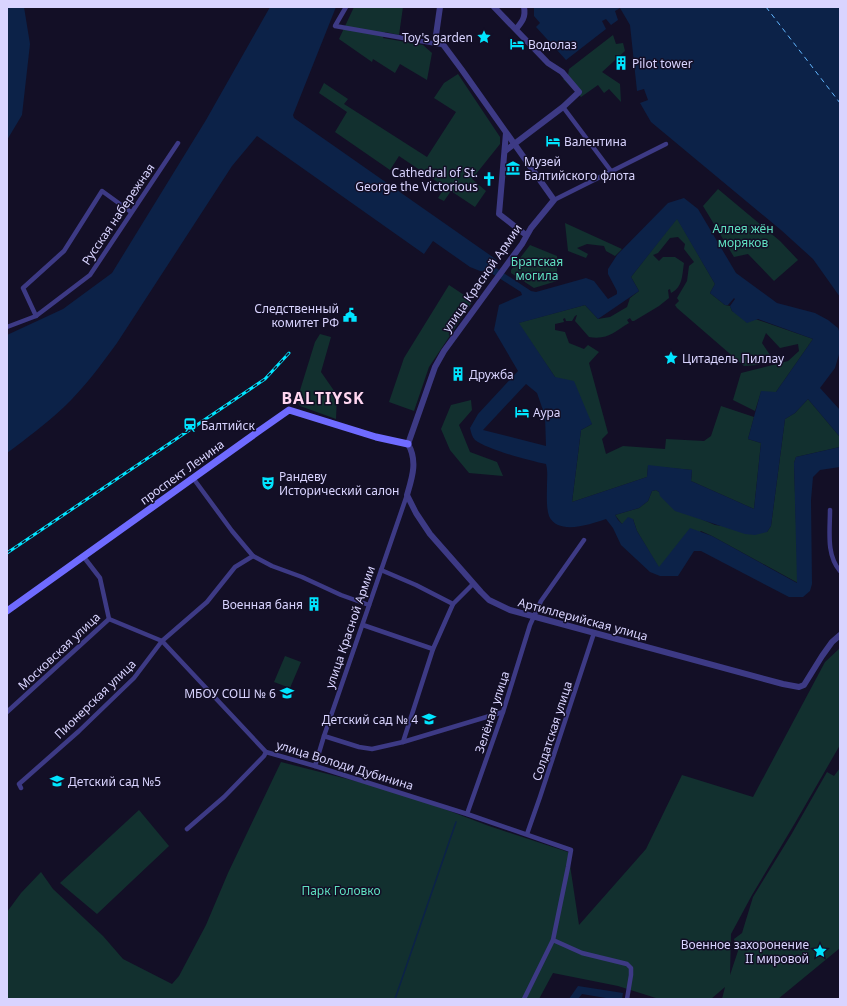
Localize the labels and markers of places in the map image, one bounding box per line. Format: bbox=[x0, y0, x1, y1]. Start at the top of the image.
place label: Toy's garden bbox=[402, 29, 473, 46]
place icon: Toy's garden bbox=[476, 29, 492, 45]
hotel icon: Водолаз bbox=[509, 36, 525, 52]
place label: Водолаз bbox=[528, 36, 577, 53]
building icon: Pilot tower bbox=[613, 55, 629, 71]
place label: Pilot tower bbox=[632, 55, 693, 72]
hotel icon: Валентина bbox=[545, 133, 561, 149]
place label: Валентина bbox=[564, 133, 627, 150]
place label: Музей Балтийского флота bbox=[524, 153, 635, 184]
museum icon: Музей Балтийского флота bbox=[505, 160, 521, 176]
place label: Cathedral of St. George the Victorious bbox=[355, 164, 478, 195]
church icon: Cathedral of St. George the Victorious bbox=[481, 171, 497, 187]
place label: Следственный комитет РФ bbox=[254, 300, 339, 331]
public building icon: Следственный комитет РФ bbox=[342, 307, 358, 323]
place icon: Цитадель Пиллау bbox=[663, 350, 679, 366]
place label: Цитадель Пиллау bbox=[682, 350, 785, 367]
building icon: Дружба bbox=[450, 366, 466, 382]
place label: Дружба bbox=[469, 366, 514, 383]
hotel icon: Аура bbox=[514, 404, 530, 420]
place label: Аура bbox=[533, 404, 561, 421]
station icon: Балтийск bbox=[182, 417, 198, 433]
place label: Балтийск bbox=[201, 417, 255, 434]
place label: Рандеву Исторический салон bbox=[279, 468, 399, 499]
theatre icon: Рандеву Исторический салон bbox=[260, 475, 276, 491]
place label: Военная баня bbox=[222, 596, 303, 613]
building icon: Военная баня bbox=[306, 596, 322, 612]
place label: МБОУ СОШ № 6 bbox=[184, 685, 276, 702]
school or university icon: МБОУ СОШ № 6 bbox=[279, 685, 295, 701]
place label: Детский сад № 4 bbox=[322, 711, 418, 728]
school or university icon: Детский сад № 4 bbox=[421, 711, 437, 727]
school or university icon: Детский сад №5 bbox=[49, 773, 65, 789]
place label: Детский сад №5 bbox=[68, 773, 161, 790]
place label: Военное захоронение II мировой bbox=[681, 936, 809, 967]
place icon: Военное захоронение II мировой bbox=[812, 943, 828, 959]

